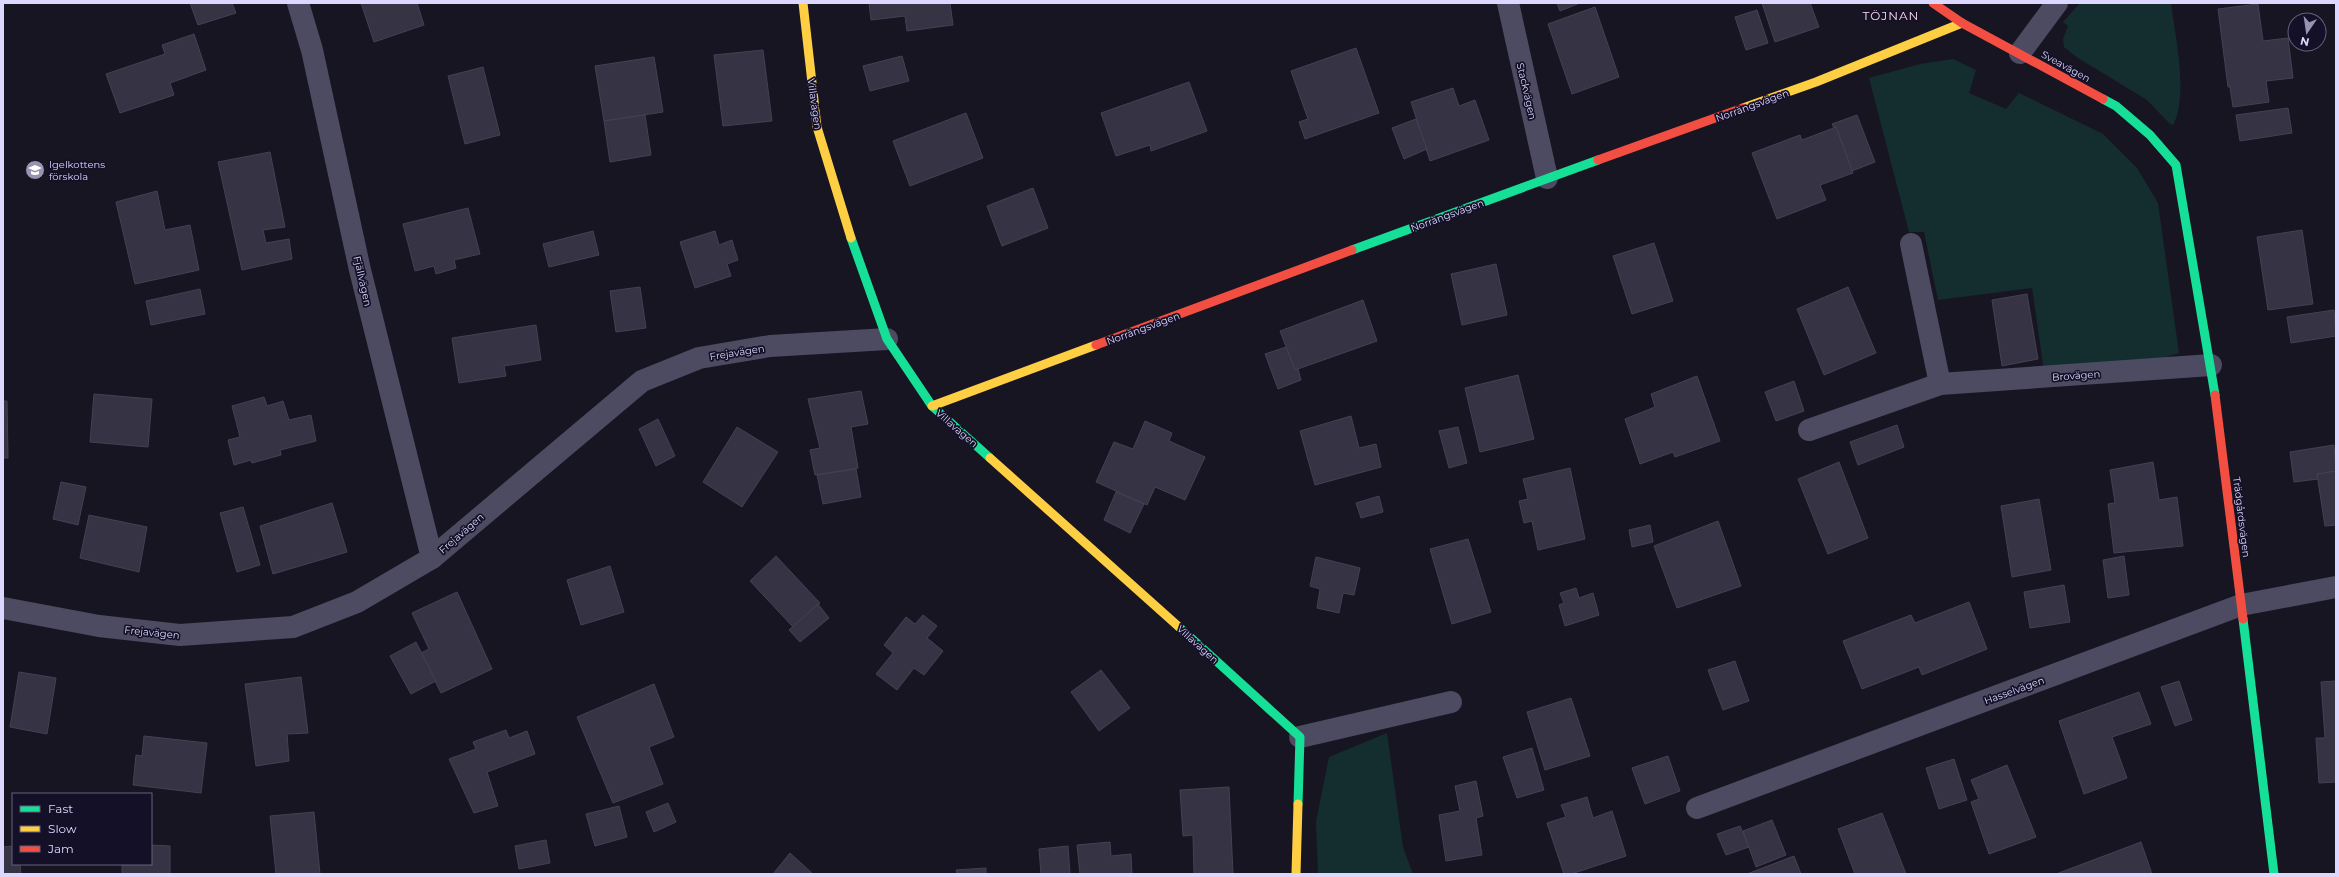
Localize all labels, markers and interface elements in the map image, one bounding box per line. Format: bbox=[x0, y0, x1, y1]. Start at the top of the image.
district label: TÖJNAN bbox=[1863, 8, 1919, 23]
north arrow bbox=[2287, 12, 2327, 52]
text: N bbox=[2299, 34, 2311, 50]
street label: Sveavägen bbox=[2039, 48, 2092, 85]
street label: Stackvägen bbox=[1514, 61, 1539, 121]
street label: Villavägen bbox=[804, 78, 825, 130]
street label: Norrängsvägen bbox=[1714, 86, 1791, 125]
place label: Igelkottens förskola bbox=[49, 158, 105, 183]
school or university icon: Igelkottens förskola bbox=[24, 159, 46, 181]
street label: Norrängsvägen bbox=[1409, 196, 1486, 235]
street label: Fjällvägen bbox=[350, 255, 375, 307]
street label: Norrängsvägen bbox=[1105, 309, 1182, 348]
street label: Frejavägen bbox=[709, 342, 765, 363]
street label: Brovägen bbox=[2051, 367, 2101, 384]
street label: Villavägen bbox=[933, 407, 980, 450]
street label: Trädgårdsvägen bbox=[2230, 476, 2253, 558]
street label: Frejavägen bbox=[436, 510, 487, 556]
street label: Villavägen bbox=[1174, 622, 1221, 666]
street label: Frejavägen bbox=[124, 623, 180, 642]
street label: Hasselvägen bbox=[1982, 674, 2046, 707]
legend bbox=[12, 793, 152, 865]
text: Fast bbox=[48, 801, 73, 816]
text: Slow bbox=[48, 821, 77, 836]
text: Jam bbox=[47, 841, 74, 856]

